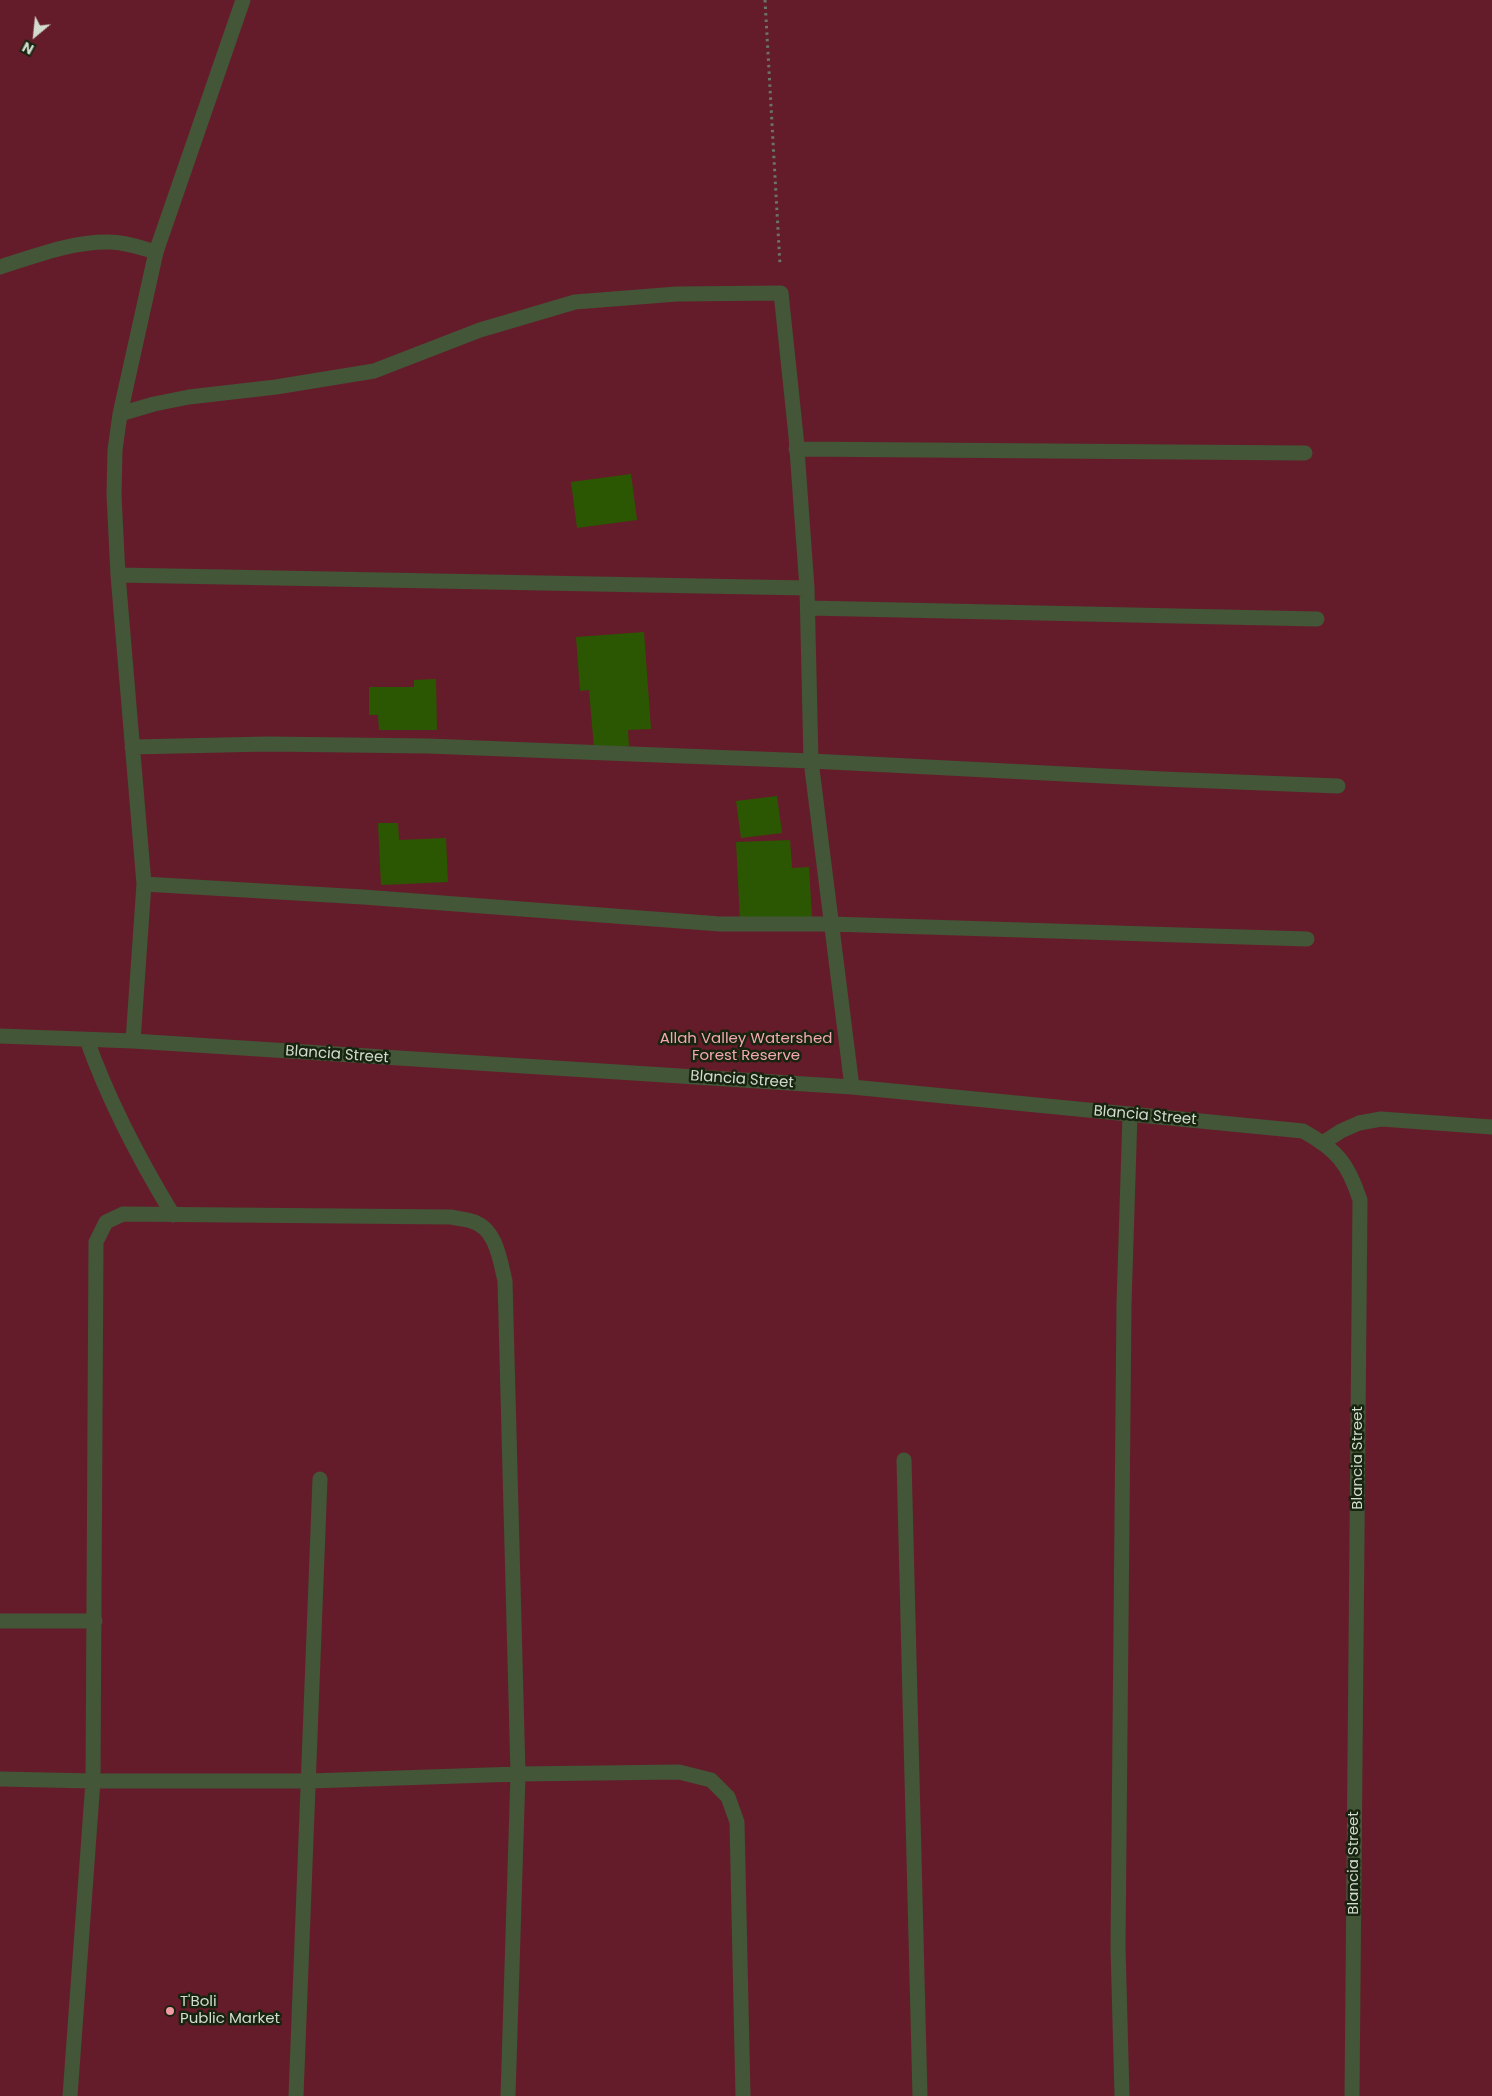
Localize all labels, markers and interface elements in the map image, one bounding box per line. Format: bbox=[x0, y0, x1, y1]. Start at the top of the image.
north arrow bbox=[10, 10, 60, 60]
text: N bbox=[19, 37, 37, 60]
park label: Allah Valley Watershed Forest Reserve bbox=[660, 1030, 832, 1065]
street label: Blancia Street bbox=[285, 1042, 389, 1068]
street label: Blancia Street bbox=[690, 1067, 794, 1093]
street label: Blancia Street bbox=[1093, 1103, 1197, 1129]
street label: Blancia Street bbox=[1349, 1406, 1367, 1510]
street label: Blancia Street bbox=[1345, 1811, 1363, 1915]
place label: T'Boli Public Market bbox=[180, 1993, 280, 2028]
marker: T'Boli Public Market bbox=[164, 2005, 176, 2017]

